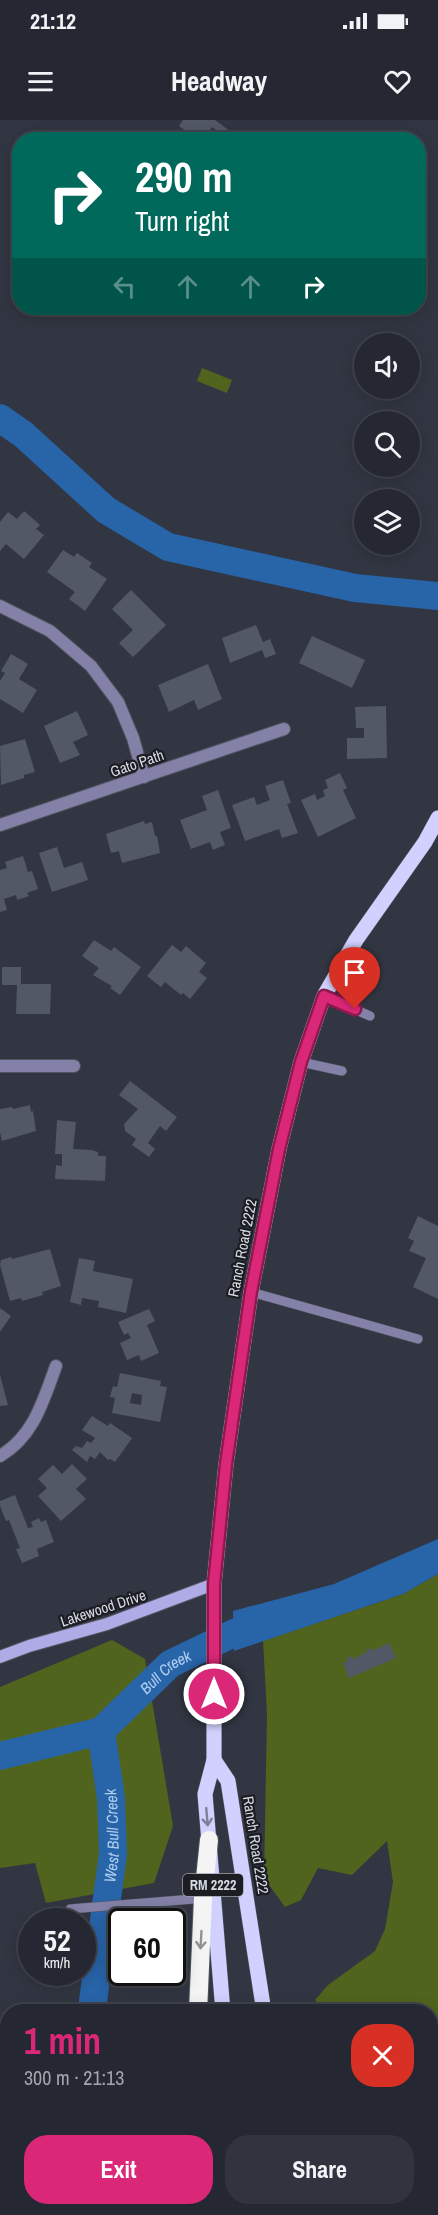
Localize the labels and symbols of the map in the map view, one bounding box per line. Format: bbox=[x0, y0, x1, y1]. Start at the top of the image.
street label: Gato Path bbox=[107, 744, 167, 782]
pin bbox=[329, 947, 380, 1009]
street label: Ranch Road 2222 bbox=[222, 1197, 262, 1299]
street label: Lakewood Drive bbox=[57, 1584, 149, 1632]
water label: Bull Creek bbox=[135, 1644, 195, 1699]
position arrow bbox=[182, 1662, 246, 1726]
water label: West Bull Creek bbox=[98, 1787, 124, 1884]
street label: Ranch Road 2222 bbox=[238, 1794, 274, 1896]
one-way arrow bbox=[202, 1807, 213, 1826]
road number: RM 2222 bbox=[183, 1874, 243, 1896]
speed limit sign: 60 bbox=[108, 1908, 186, 1986]
one-way arrow bbox=[195, 1930, 206, 1950]

